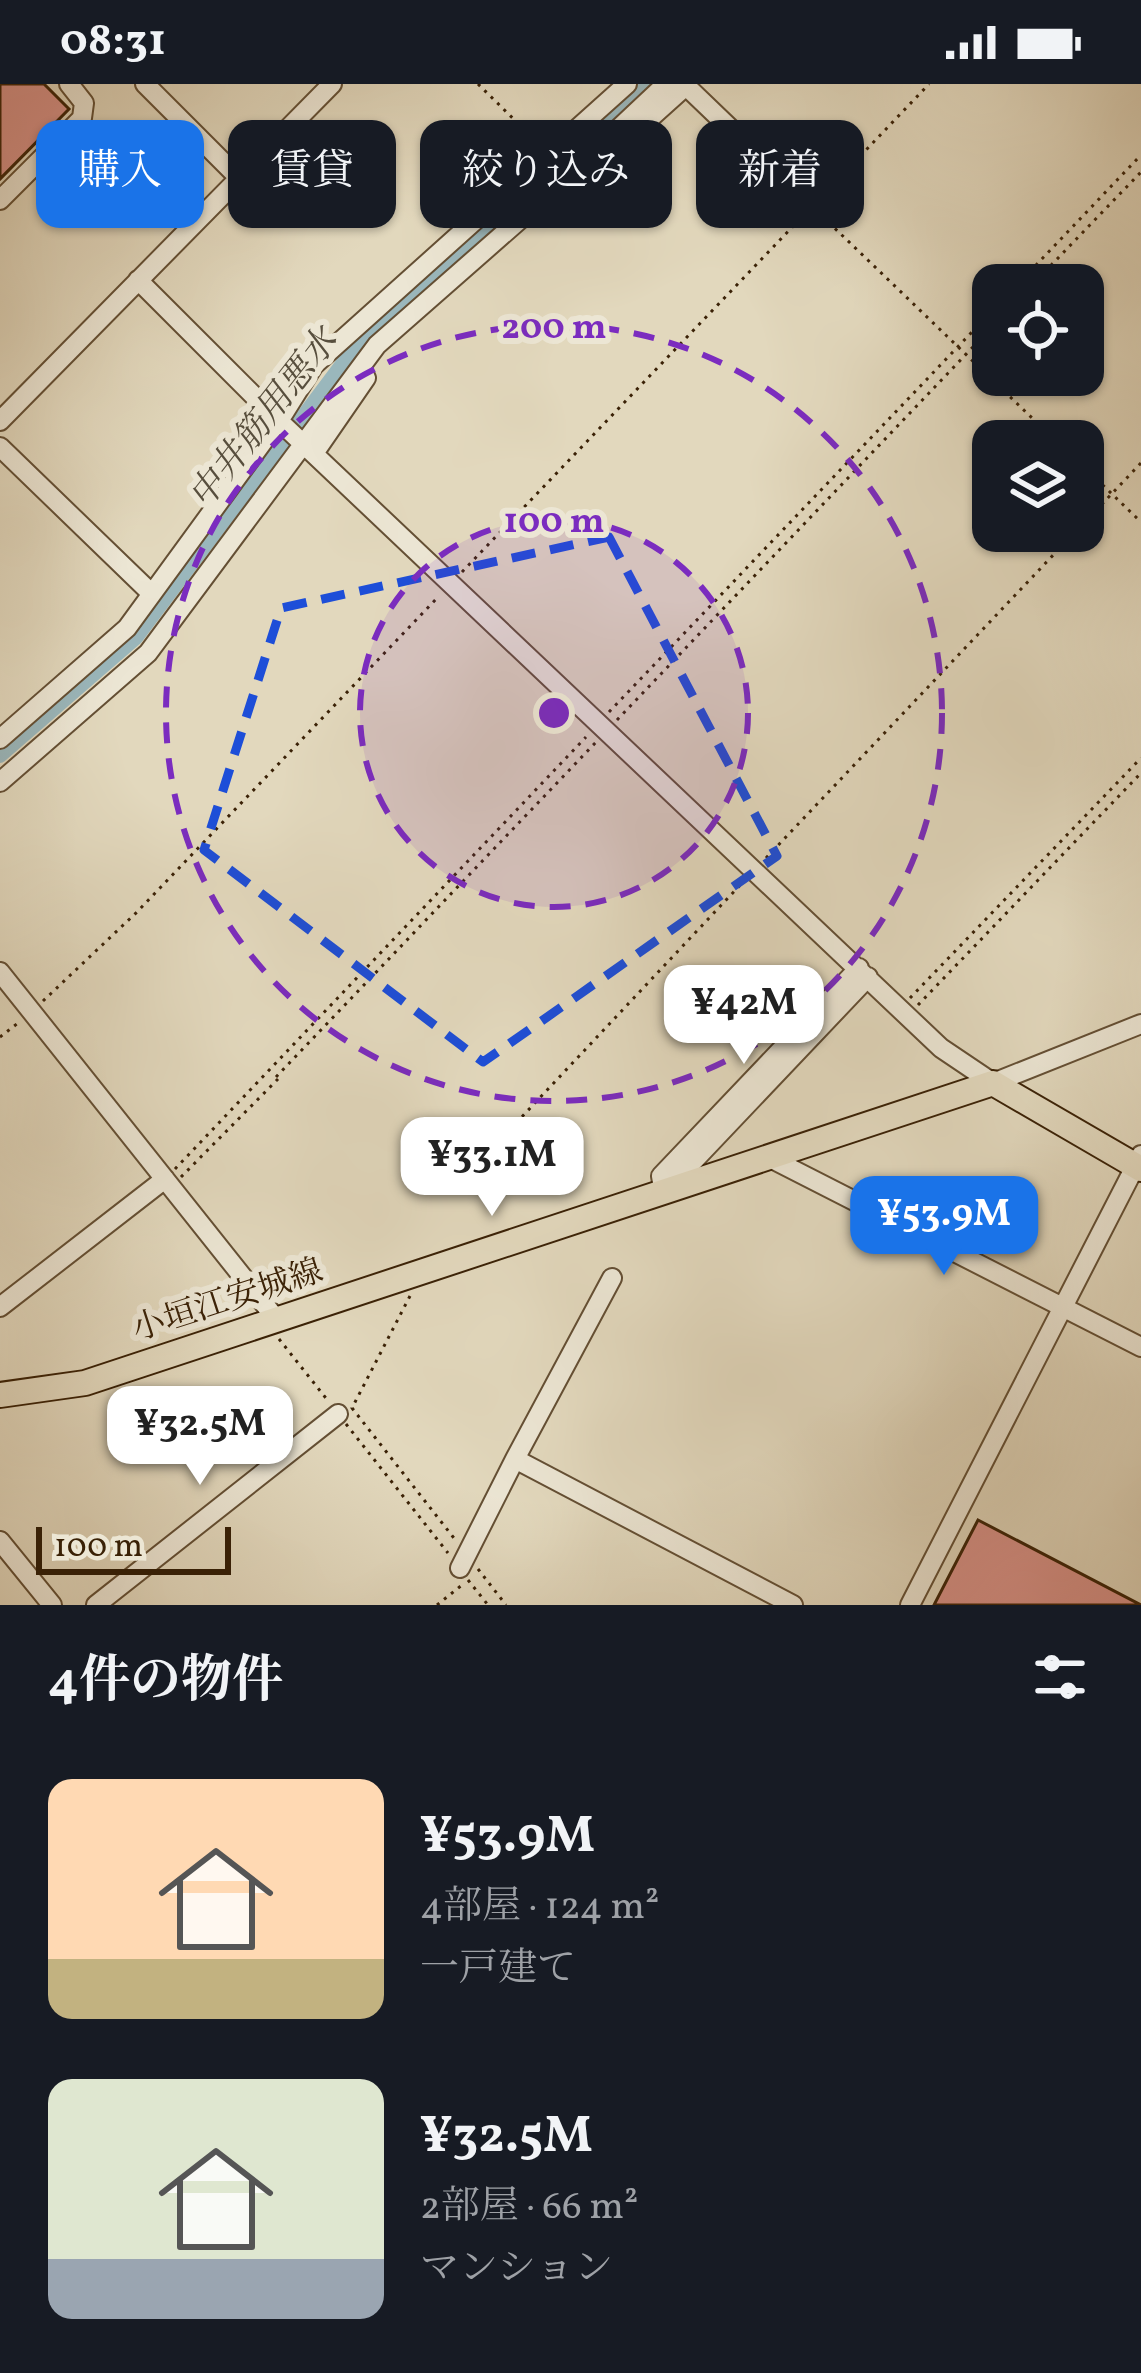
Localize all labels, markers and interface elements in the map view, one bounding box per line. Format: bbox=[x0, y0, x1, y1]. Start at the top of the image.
text: 08:31 bbox=[60, 11, 166, 74]
chip: 購入 bbox=[36, 120, 204, 228]
chip: 賃貸 bbox=[228, 120, 396, 228]
chip: 絞り込み bbox=[420, 120, 672, 228]
chip: 新着 bbox=[696, 120, 864, 228]
map controls bbox=[972, 264, 1104, 552]
button: locate bbox=[972, 264, 1104, 396]
text: 200 m bbox=[501, 304, 607, 354]
water label: 中井筋用悪水 bbox=[179, 317, 353, 521]
button: layers bbox=[972, 420, 1104, 552]
text: 100 m bbox=[503, 498, 605, 548]
centre of rings bbox=[533, 692, 575, 734]
pin: ¥42M bbox=[673, 965, 815, 1067]
text: ¥42M bbox=[691, 977, 797, 1031]
pin: ¥33.1M bbox=[394, 1117, 590, 1219]
text: ¥33.1M bbox=[428, 1129, 556, 1183]
pin: ¥53.9M bbox=[846, 1176, 1042, 1278]
text: ¥53.9M bbox=[877, 1188, 1011, 1242]
street label: 小垣江安城線 bbox=[127, 1250, 329, 1354]
pin: ¥32.5M bbox=[102, 1386, 298, 1488]
text: ¥32.5M bbox=[134, 1398, 266, 1452]
scale bar bbox=[36, 1521, 231, 1574]
text: 100 m bbox=[54, 1525, 143, 1571]
icon: filters bbox=[1027, 1644, 1093, 1710]
text: 4件の物件 bbox=[48, 1647, 283, 1718]
text: ¥53.9M bbox=[420, 1802, 595, 1873]
icon: home bbox=[144, 1827, 288, 1971]
text: 4部屋 · 124 m² bbox=[420, 1881, 659, 1935]
text: 一戸建て bbox=[420, 1943, 576, 1997]
text: ¥32.5M bbox=[420, 2102, 593, 2173]
icon: home bbox=[144, 2127, 288, 2271]
text: 2部屋 · 66 m² bbox=[420, 2181, 638, 2235]
text: マンション bbox=[420, 2243, 613, 2297]

